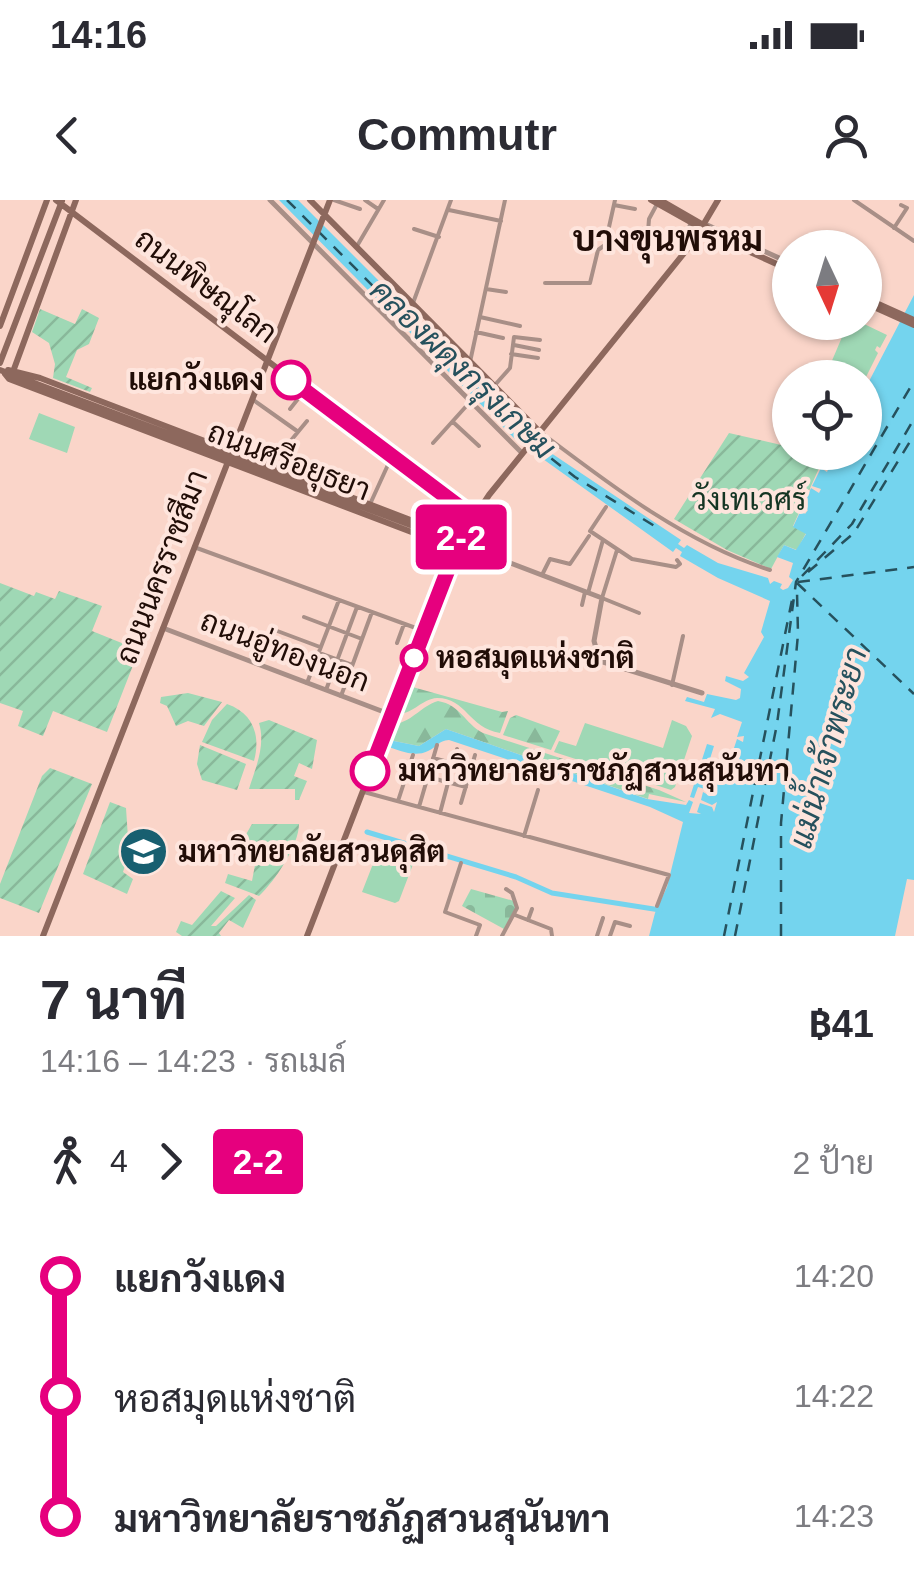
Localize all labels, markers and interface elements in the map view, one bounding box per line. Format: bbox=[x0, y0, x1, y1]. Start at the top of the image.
text: 14:16 bbox=[50, 14, 147, 56]
icon: back bbox=[40, 108, 95, 163]
icon: person bbox=[819, 108, 874, 163]
text: Commutr bbox=[357, 109, 557, 160]
street label: ถนนพิษณุโลก bbox=[126, 219, 285, 353]
district label: บางขุนพรหม bbox=[573, 219, 763, 264]
north arrow bbox=[772, 230, 882, 340]
map controls bbox=[772, 230, 882, 470]
water label: คลองผดุงกรุงเกษม bbox=[360, 272, 563, 469]
button: locate bbox=[772, 360, 882, 470]
place label: แยกวังแดง bbox=[128, 361, 264, 396]
marker: แยกวังแดง bbox=[272, 361, 310, 399]
street label: ถนนศรีอยุธยา bbox=[202, 413, 376, 511]
street label: ถนนนครราชสีมา bbox=[108, 464, 214, 668]
park label: วังเทเวศร์ bbox=[691, 480, 807, 516]
line badge: 2-2 bbox=[404, 504, 518, 570]
text: 2-2 bbox=[436, 518, 486, 557]
street label: ถนนอู่ทองนอก bbox=[195, 602, 375, 702]
place label: หอสมุดแห่งชาติ bbox=[436, 640, 635, 679]
water label: แม่น้ำเจ้าพระยา bbox=[772, 641, 874, 852]
marker: หอสมุดแห่งชาติ bbox=[401, 645, 427, 671]
marker: มหาวิทยาลัยราชภัฏสวนสุนันทา bbox=[351, 752, 389, 790]
place label: มหาวิทยาลัยราชภัฏสวนสุนันทา bbox=[398, 752, 790, 792]
school or university icon: มหาวิทยาลัยสวนดุสิต bbox=[117, 826, 169, 878]
place label: มหาวิทยาลัยสวนดุสิต bbox=[178, 833, 445, 873]
text: 7 นาที bbox=[40, 969, 187, 1031]
text: ฿41 bbox=[809, 1003, 874, 1045]
text: 14:16 – 14:23 · รถเมล์ bbox=[40, 1043, 346, 1079]
icon: walk bbox=[40, 1134, 95, 1189]
icon: forward bbox=[143, 1134, 198, 1189]
text: 2-2 bbox=[233, 1142, 283, 1181]
text: 4 bbox=[110, 1143, 128, 1179]
text: 2 ป้าย bbox=[793, 1145, 874, 1181]
text: แยกวังแดง bbox=[114, 1258, 286, 1300]
text: 14:20 bbox=[794, 1258, 874, 1294]
text: หอสมุดแห่งชาติ bbox=[114, 1378, 356, 1420]
text: 14:22 bbox=[794, 1378, 874, 1414]
text: มหาวิทยาลัยราชภัฏสวนสุนันทา bbox=[114, 1498, 610, 1540]
text: 14:23 bbox=[794, 1498, 874, 1534]

